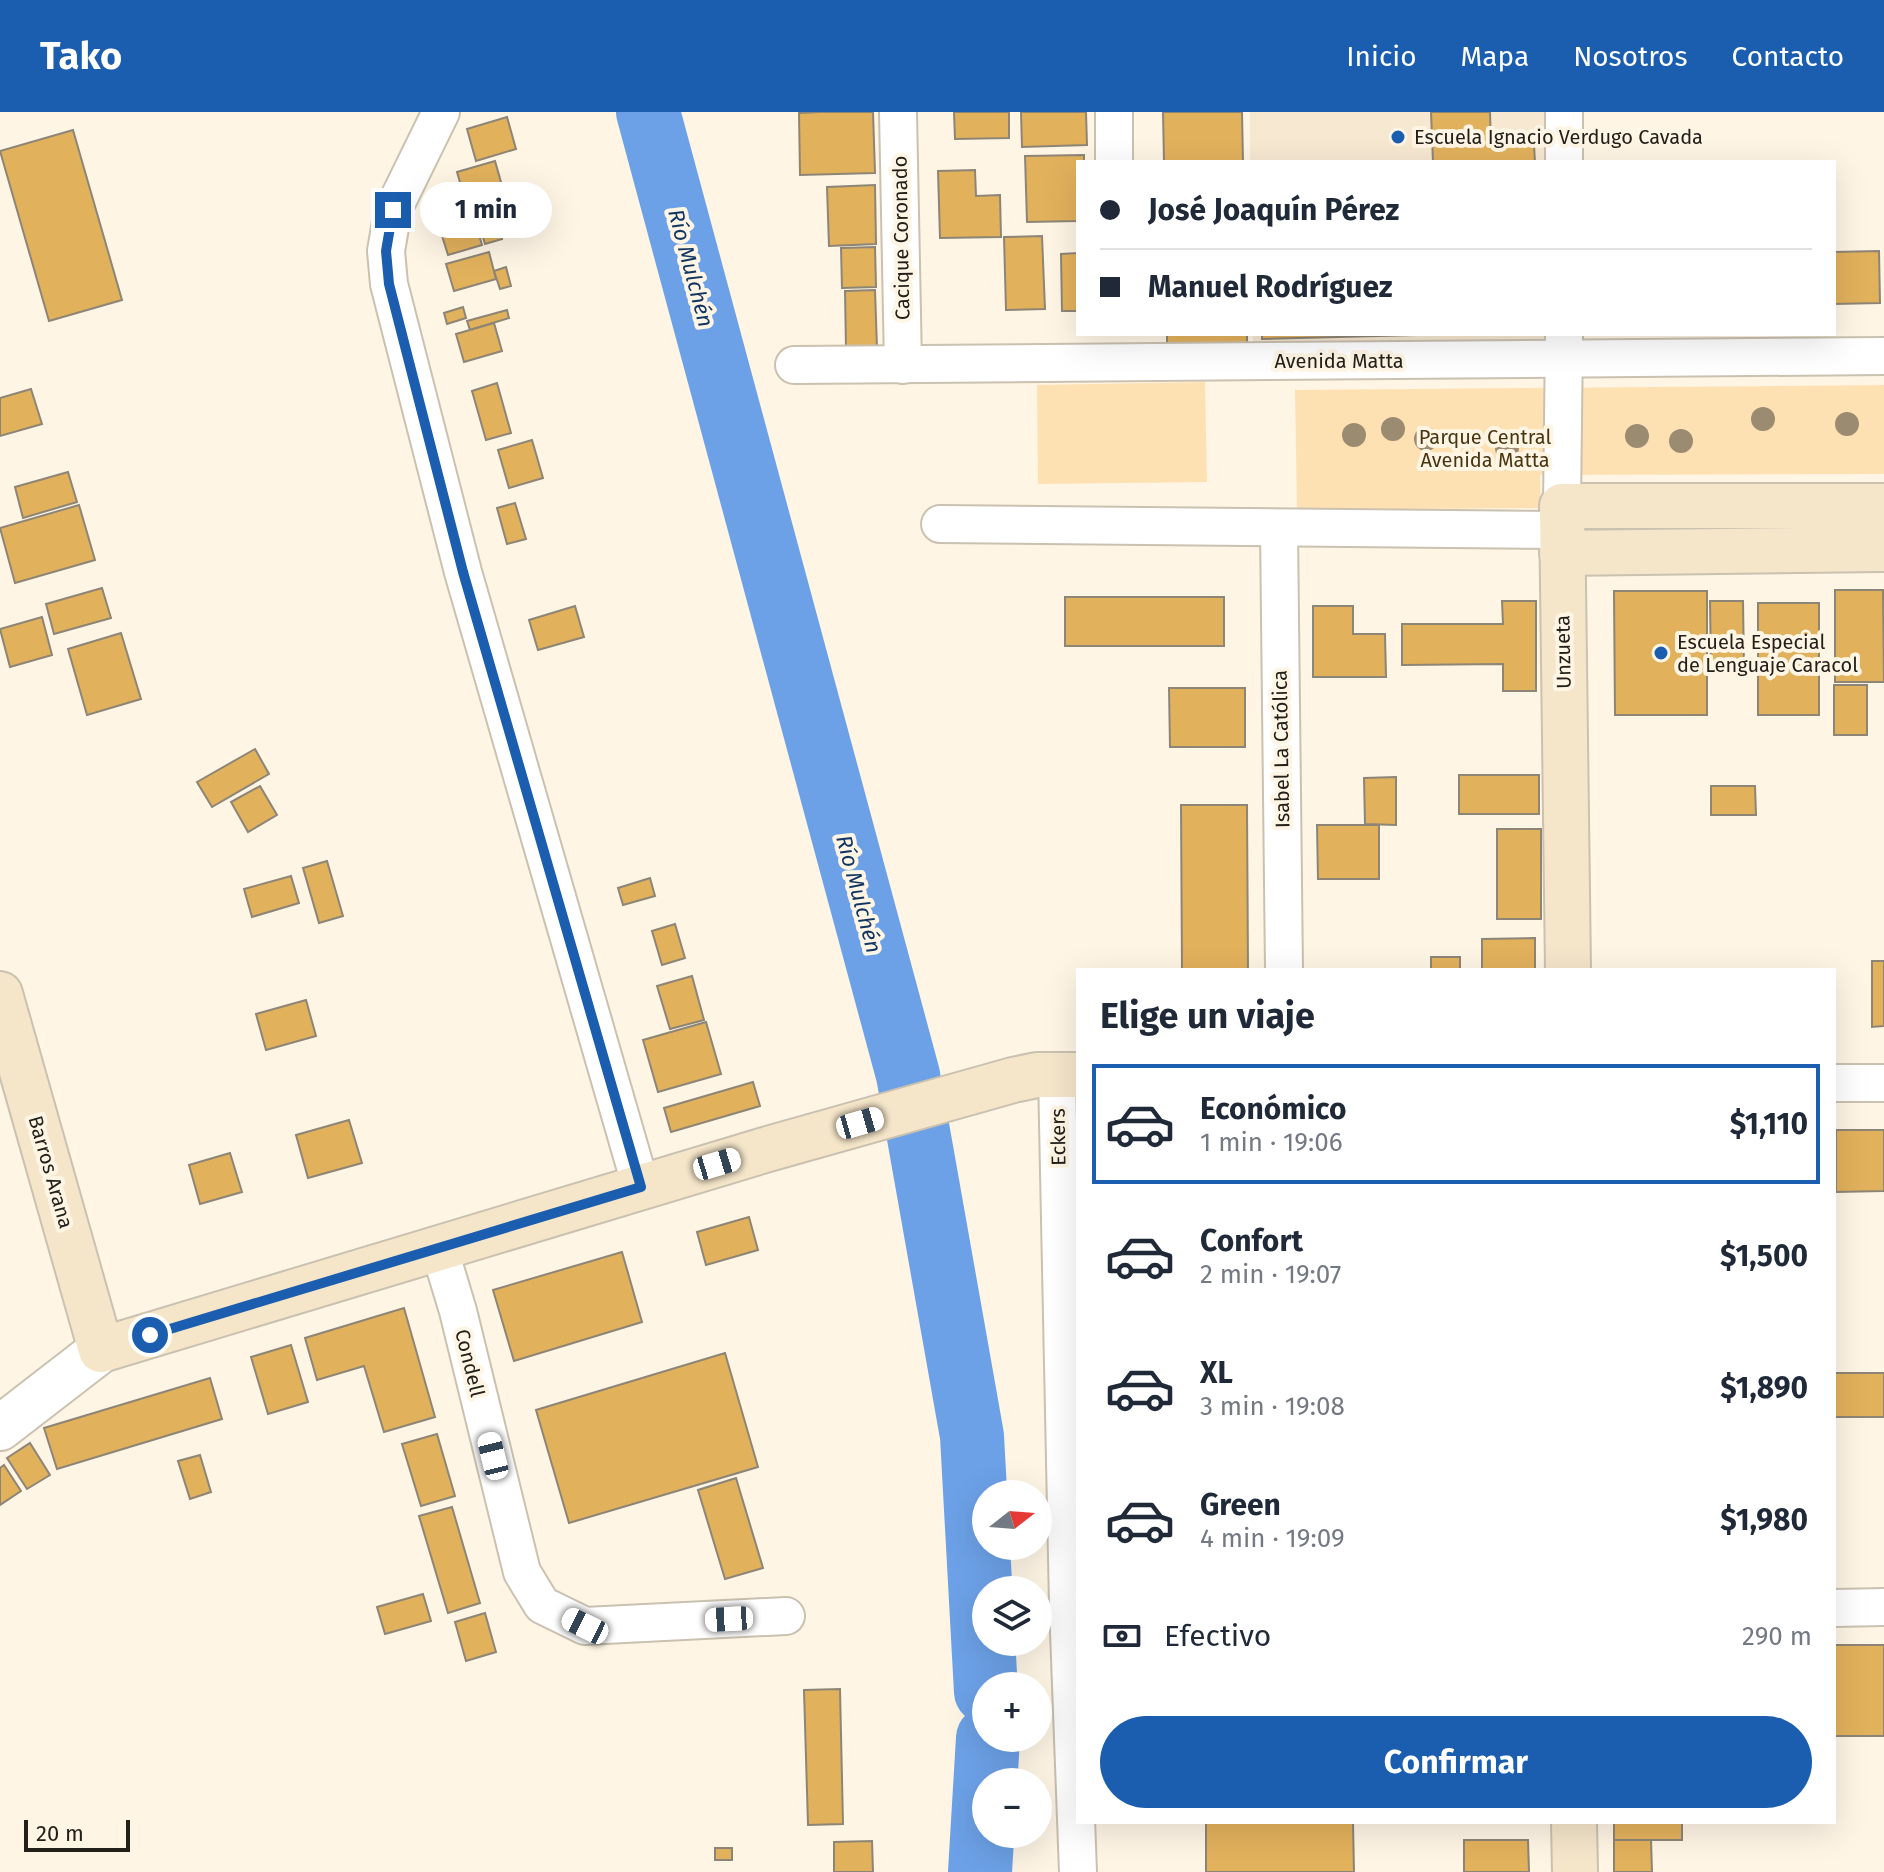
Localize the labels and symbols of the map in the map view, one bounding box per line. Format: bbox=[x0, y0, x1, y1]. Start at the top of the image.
place label: Escuela Ignacio Verdugo Cavada bbox=[1414, 125, 1703, 149]
marker: Escuela Ignacio Verdugo Cavada bbox=[1389, 128, 1407, 146]
street label: Cacique Coronado bbox=[888, 156, 914, 320]
callout: 1 min bbox=[421, 182, 553, 238]
route end bbox=[375, 192, 411, 228]
water label: Río Mulchén bbox=[662, 206, 720, 330]
street label: Avenida Matta bbox=[1274, 349, 1404, 373]
park label: Parque Central Avenida Matta bbox=[1419, 425, 1551, 472]
street label: Unzueta bbox=[1550, 615, 1576, 689]
place label: Escuela Especial de Lenguaje Caracol bbox=[1677, 630, 1858, 677]
marker: Escuela Especial de Lenguaje Caracol bbox=[1652, 644, 1670, 662]
street label: Isabel La Católica bbox=[1268, 670, 1294, 828]
water label: Río Mulchén bbox=[830, 832, 888, 956]
car bbox=[834, 1105, 886, 1141]
street label: Eckers bbox=[1045, 1108, 1071, 1166]
street label: Barros Arana bbox=[23, 1113, 79, 1231]
car bbox=[691, 1146, 743, 1182]
route start bbox=[132, 1317, 168, 1353]
street label: Condell bbox=[450, 1327, 490, 1399]
car bbox=[476, 1430, 510, 1482]
north arrow bbox=[972, 1480, 1052, 1560]
car bbox=[558, 1605, 612, 1647]
car bbox=[704, 1606, 754, 1632]
scale bar bbox=[24, 1816, 130, 1852]

